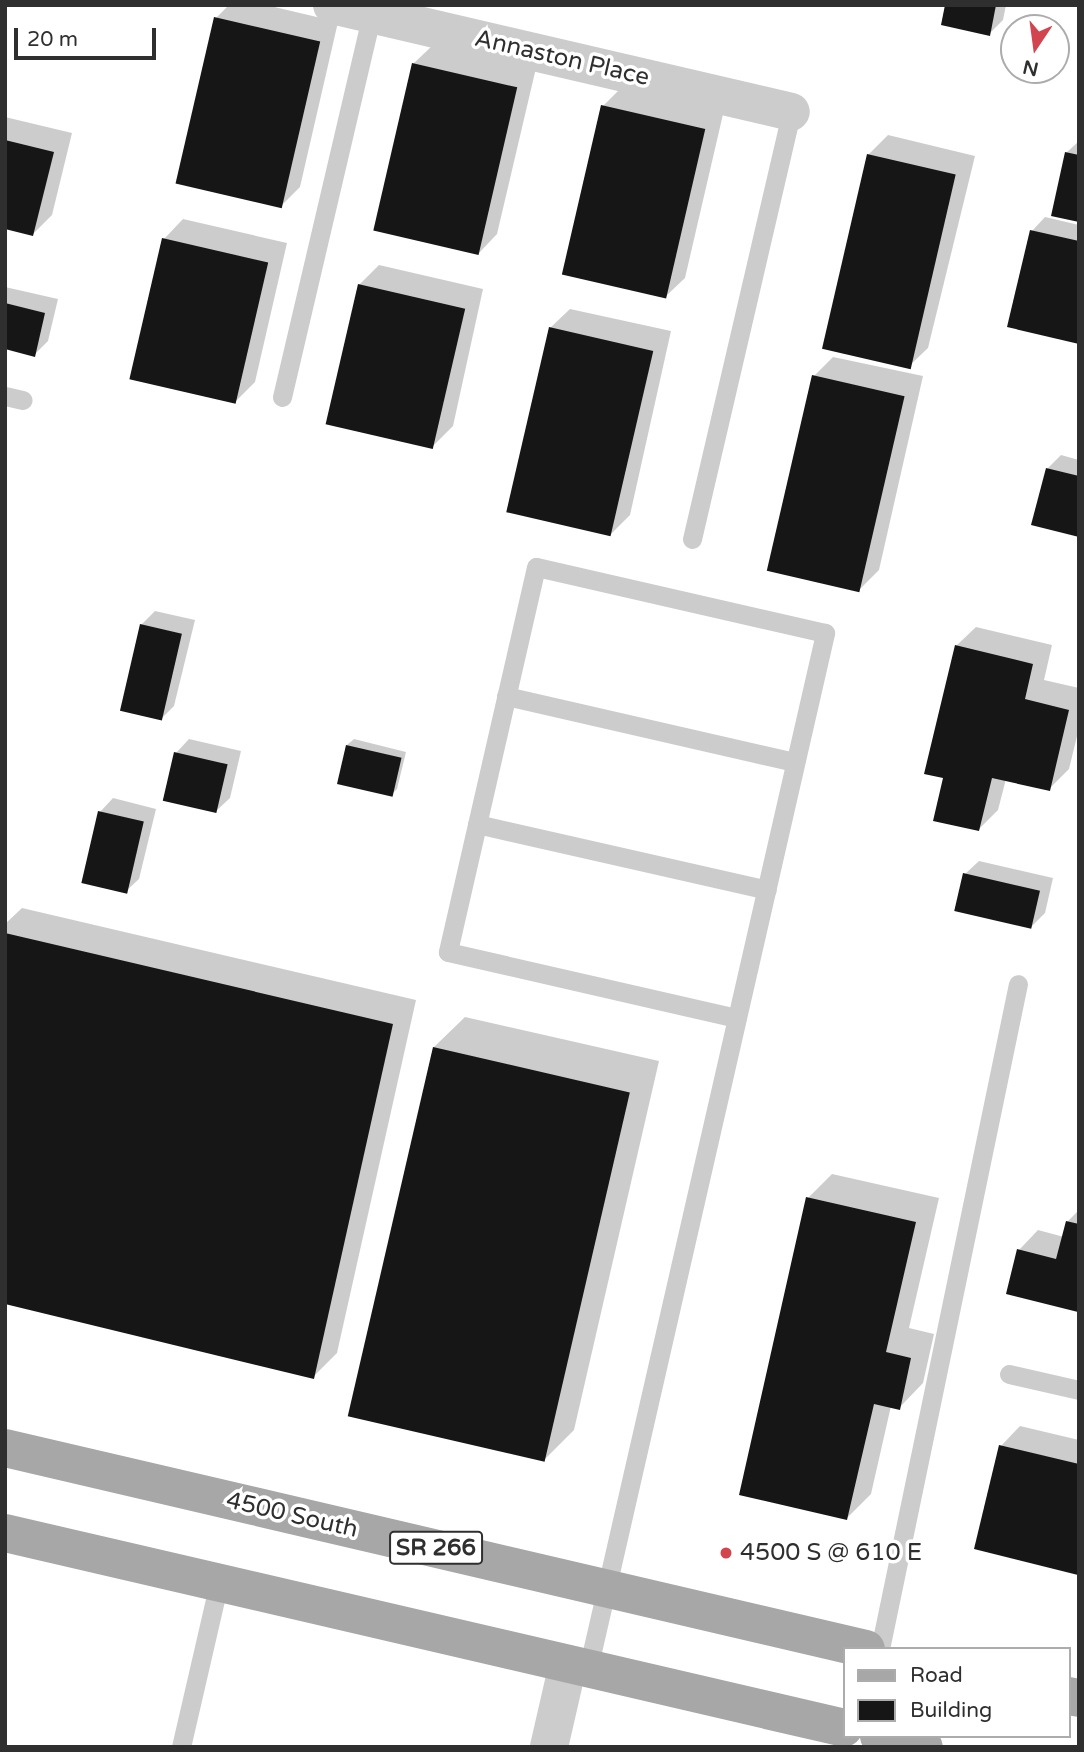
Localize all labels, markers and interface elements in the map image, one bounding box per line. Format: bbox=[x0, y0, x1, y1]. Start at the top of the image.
scale bar bbox=[18, 14, 159, 58]
north arrow bbox=[1000, 14, 1070, 84]
street label: Annaston Place bbox=[472, 24, 652, 92]
text: 20 m bbox=[27, 27, 78, 52]
text: N bbox=[1021, 55, 1041, 80]
street label: 4500 South bbox=[223, 1486, 361, 1544]
road number: SR 266 bbox=[389, 1528, 483, 1568]
place label: 4500 S @ 610 E bbox=[740, 1539, 922, 1567]
marker: 4500 S @ 610 E bbox=[718, 1545, 734, 1561]
legend bbox=[842, 1647, 1070, 1738]
text: Road bbox=[910, 1663, 963, 1688]
text: Building bbox=[910, 1698, 992, 1723]

